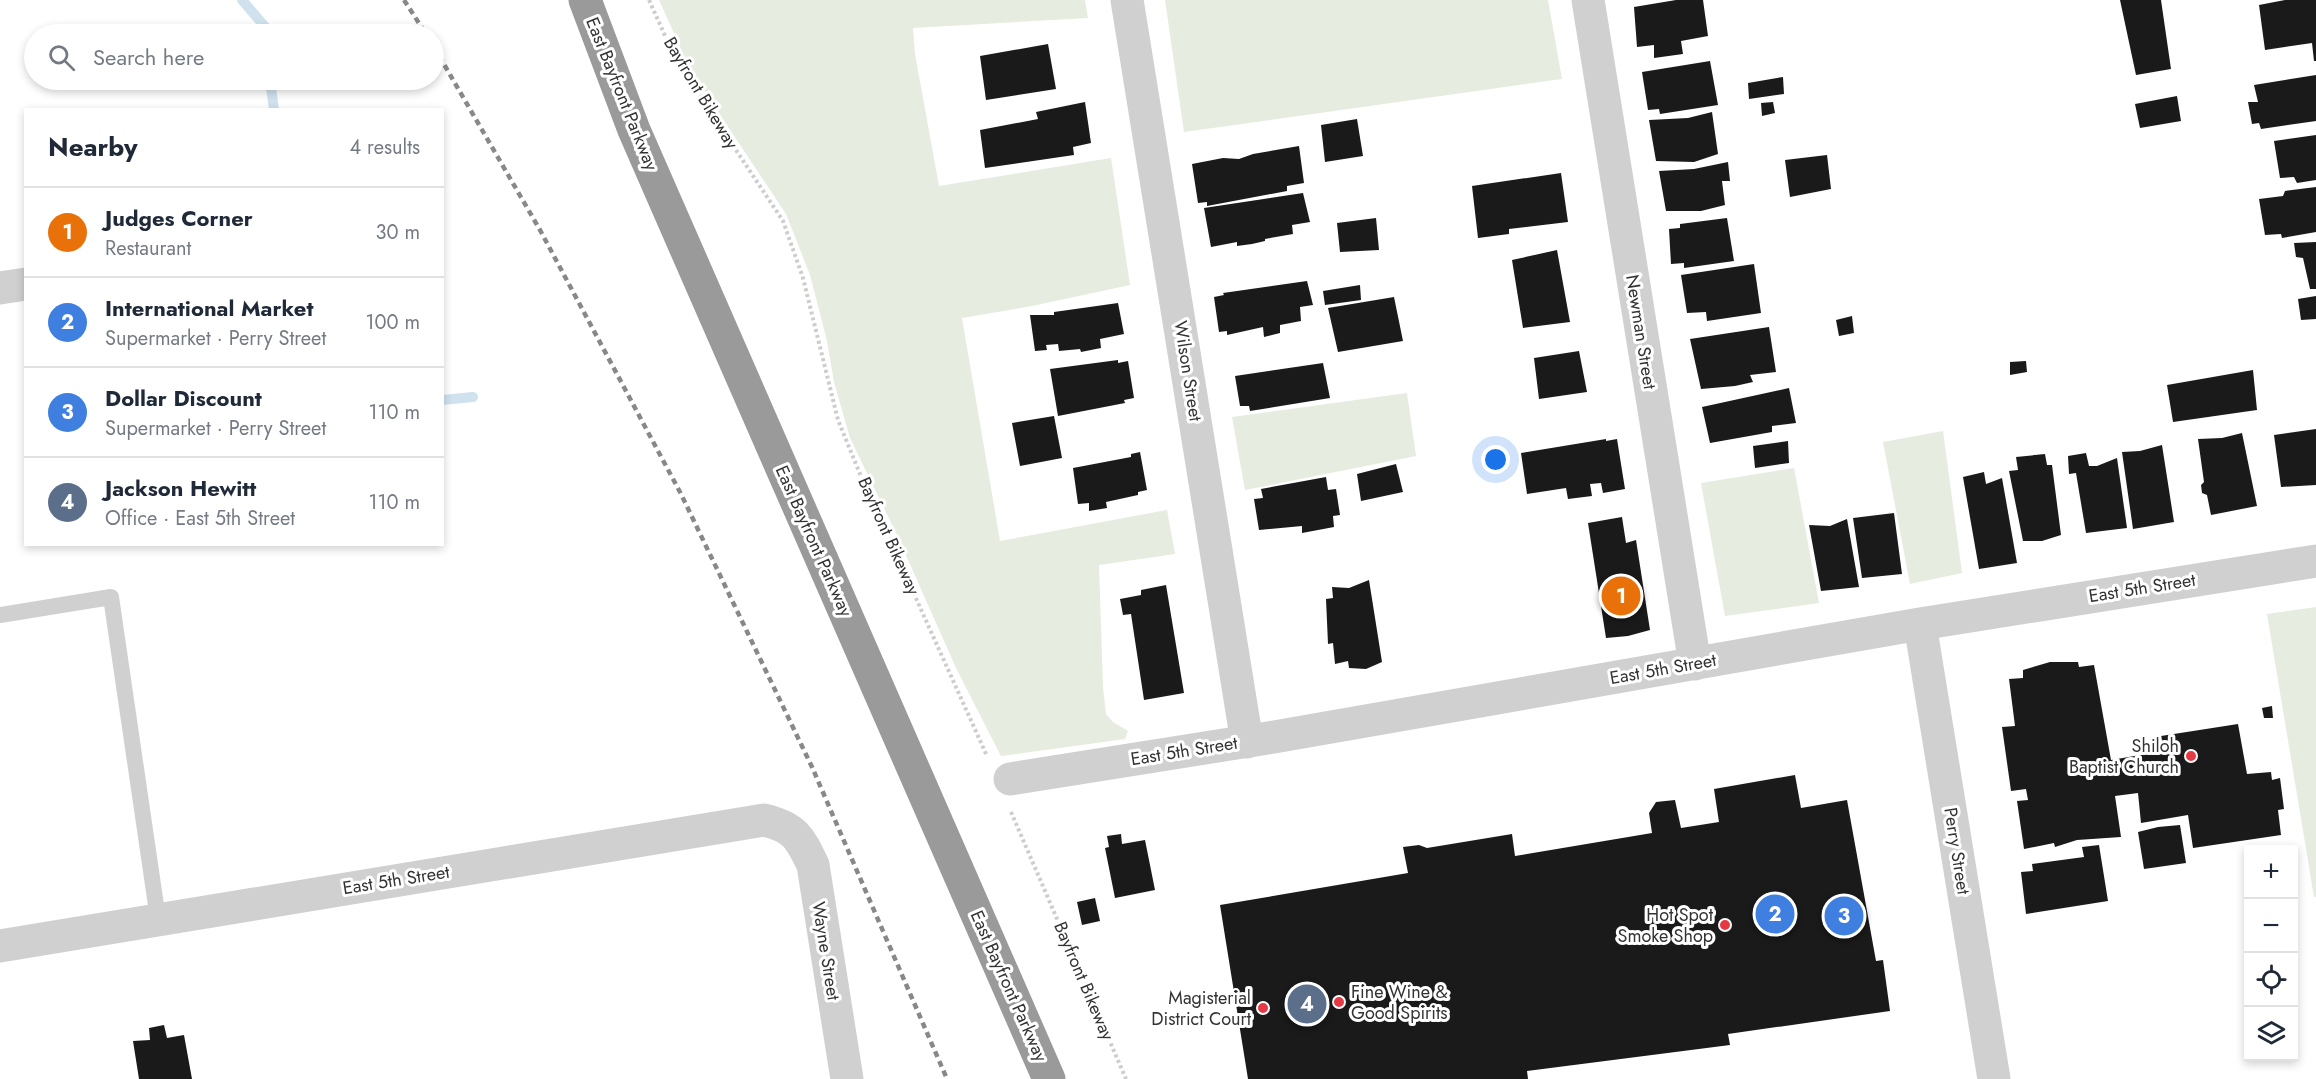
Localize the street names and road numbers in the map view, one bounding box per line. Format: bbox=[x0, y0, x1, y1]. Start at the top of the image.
street label: East Bayfront Parkway bbox=[579, 13, 665, 175]
street label: Bayfront Bikeway bbox=[657, 32, 745, 154]
street label: Newman Street bbox=[1619, 273, 1663, 392]
street label: Wilson Street bbox=[1167, 319, 1209, 424]
street label: East Bayfront Parkway bbox=[769, 461, 859, 621]
street label: Bayfront Bikeway bbox=[851, 473, 927, 599]
street label: East 5th Street bbox=[2087, 567, 2198, 609]
street label: East 5th Street bbox=[1608, 647, 1719, 691]
street label: East 5th Street bbox=[1129, 730, 1240, 772]
street label: Perry Street bbox=[1937, 806, 1977, 897]
street label: East 5th Street bbox=[341, 859, 452, 901]
street label: Wayne Street bbox=[805, 900, 847, 1003]
street label: East Bayfront Parkway bbox=[964, 906, 1054, 1066]
street label: Bayfront Bikeway bbox=[1047, 918, 1121, 1044]

